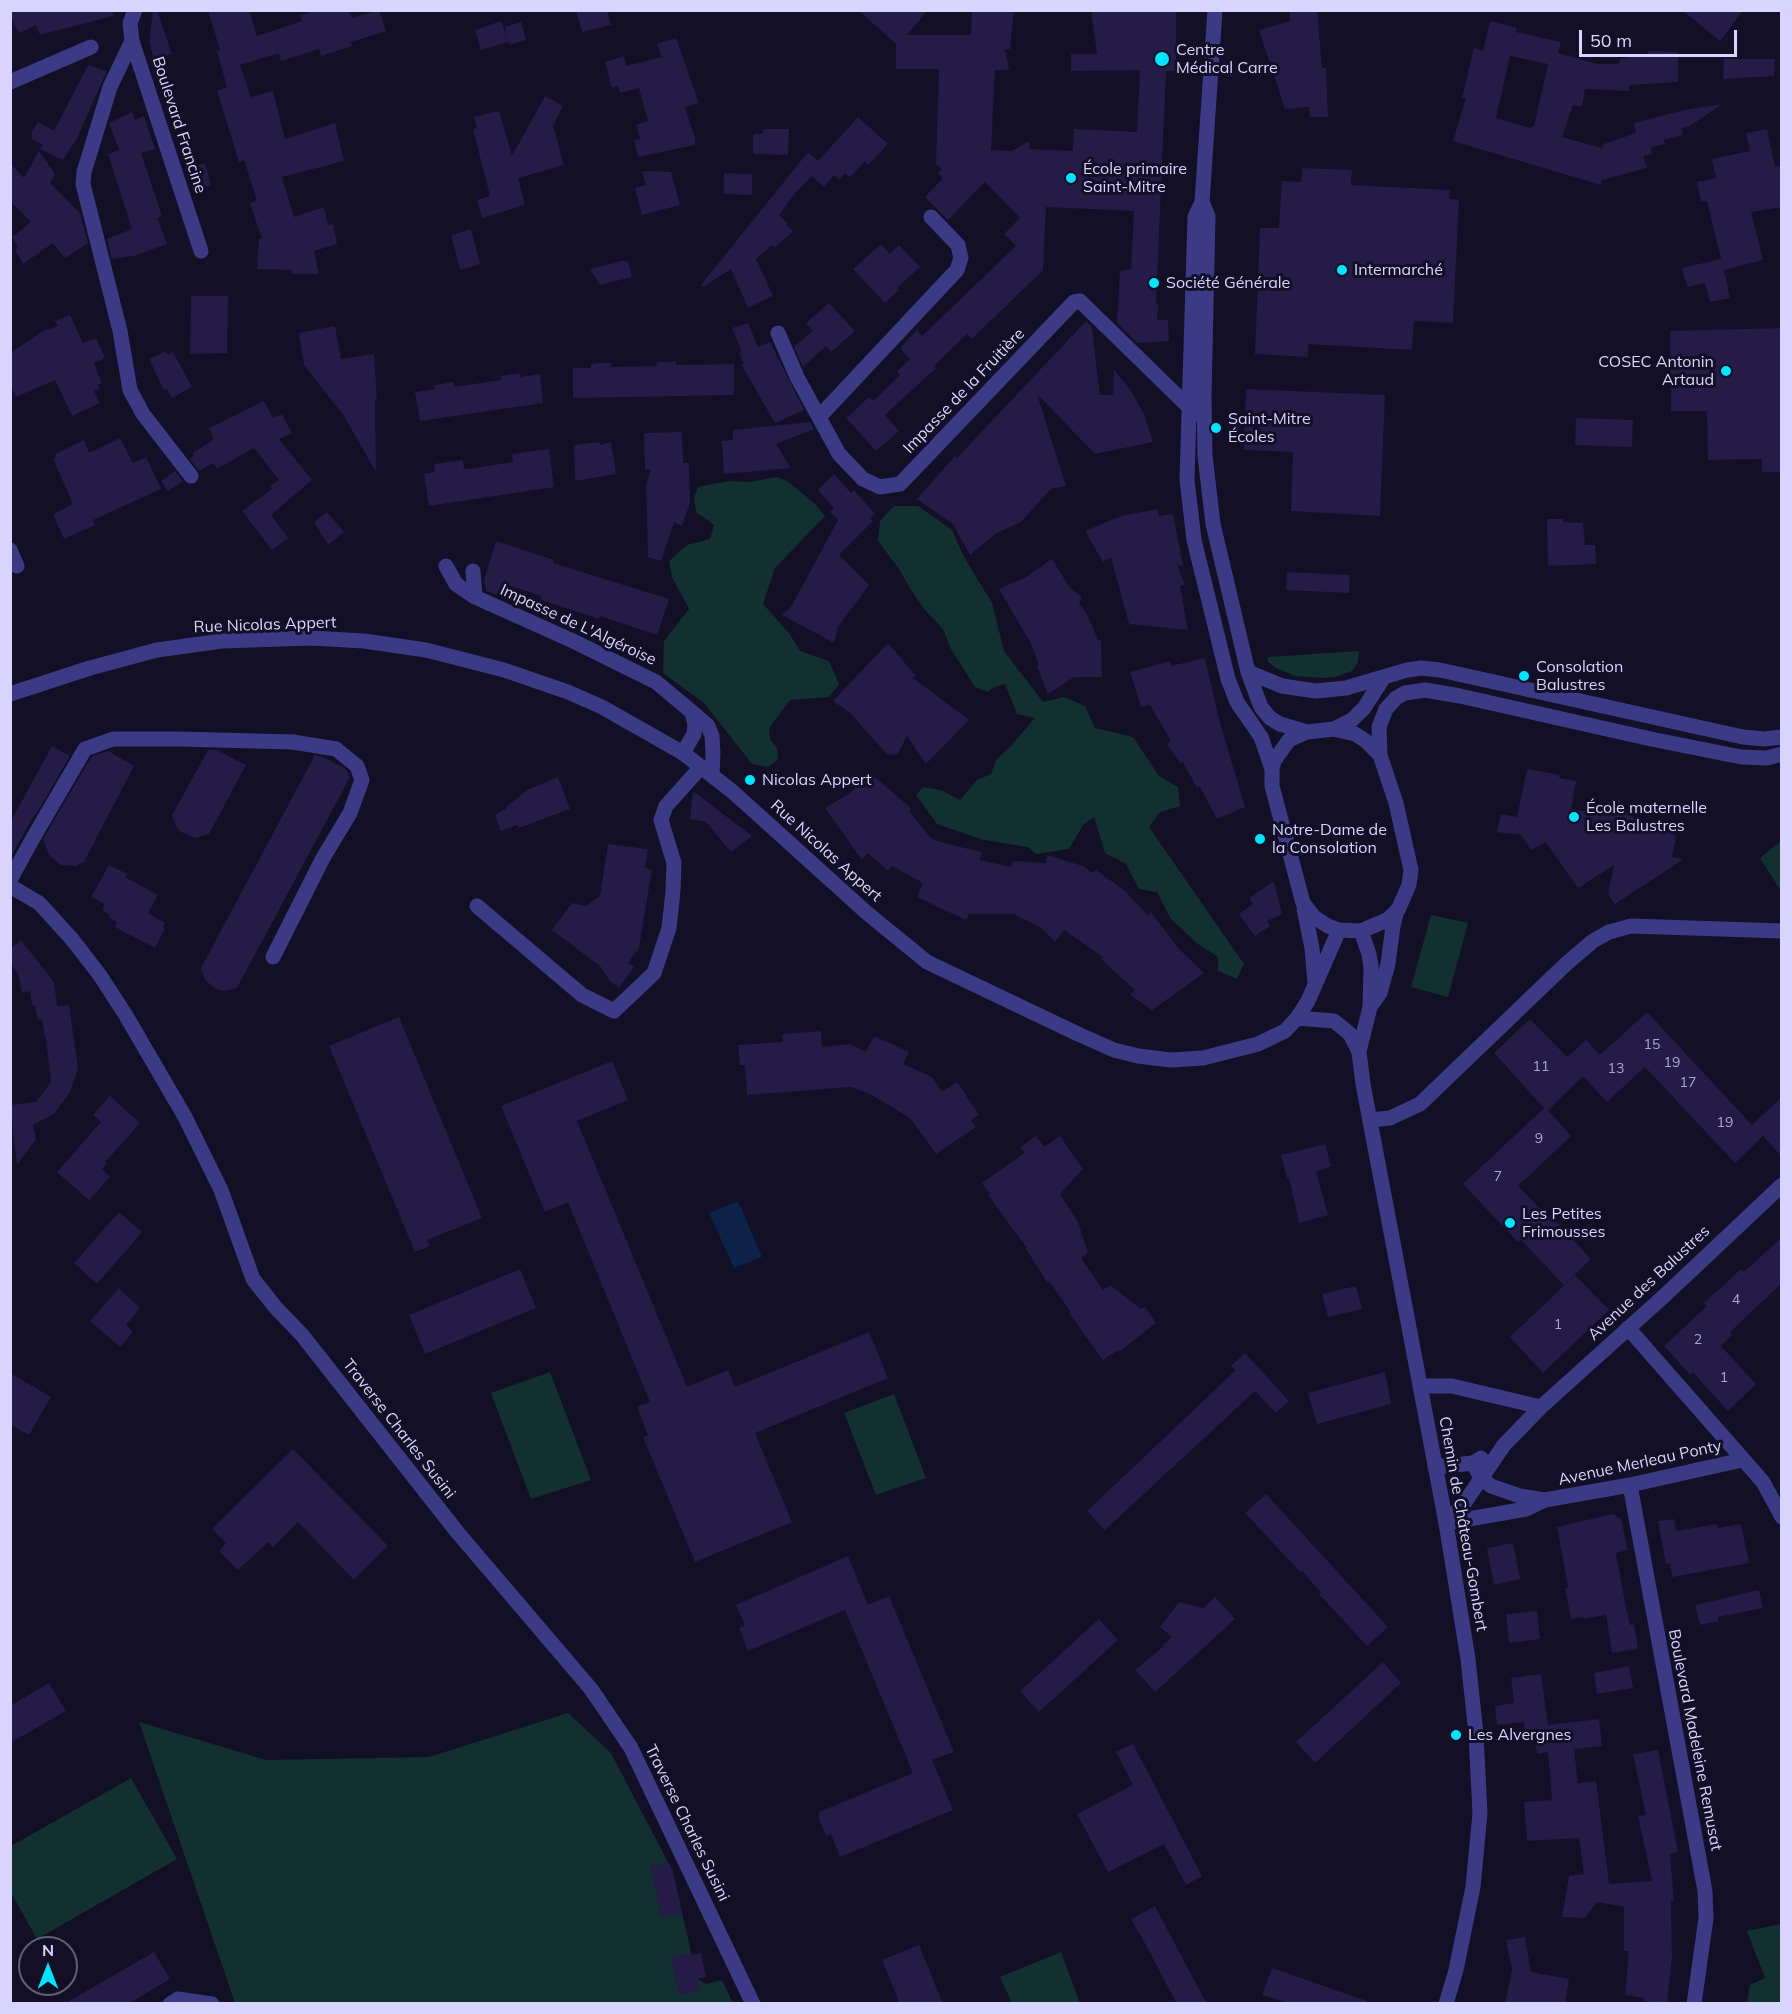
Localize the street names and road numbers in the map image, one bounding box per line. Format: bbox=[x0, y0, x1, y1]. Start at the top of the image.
street label: Boulevard Francine bbox=[148, 54, 210, 196]
street label: Impasse de la Fruitière bbox=[899, 324, 1029, 458]
street label: Impasse de L'Algéroise bbox=[497, 580, 659, 670]
street label: Rue Nicolas Appert bbox=[193, 613, 337, 637]
street label: Rue Nicolas Appert bbox=[766, 796, 886, 906]
street label: Avenue des Balustres bbox=[1584, 1222, 1714, 1344]
street label: Traverse Charles Susini bbox=[339, 1355, 459, 1503]
street label: Chemin de Château-Gombert bbox=[1435, 1415, 1491, 1633]
street label: Avenue Merleau Ponty bbox=[1557, 1436, 1723, 1490]
street label: Boulevard Madeleine Remusat bbox=[1664, 1628, 1726, 1852]
street label: Traverse Charles Susini bbox=[641, 1742, 733, 1904]

